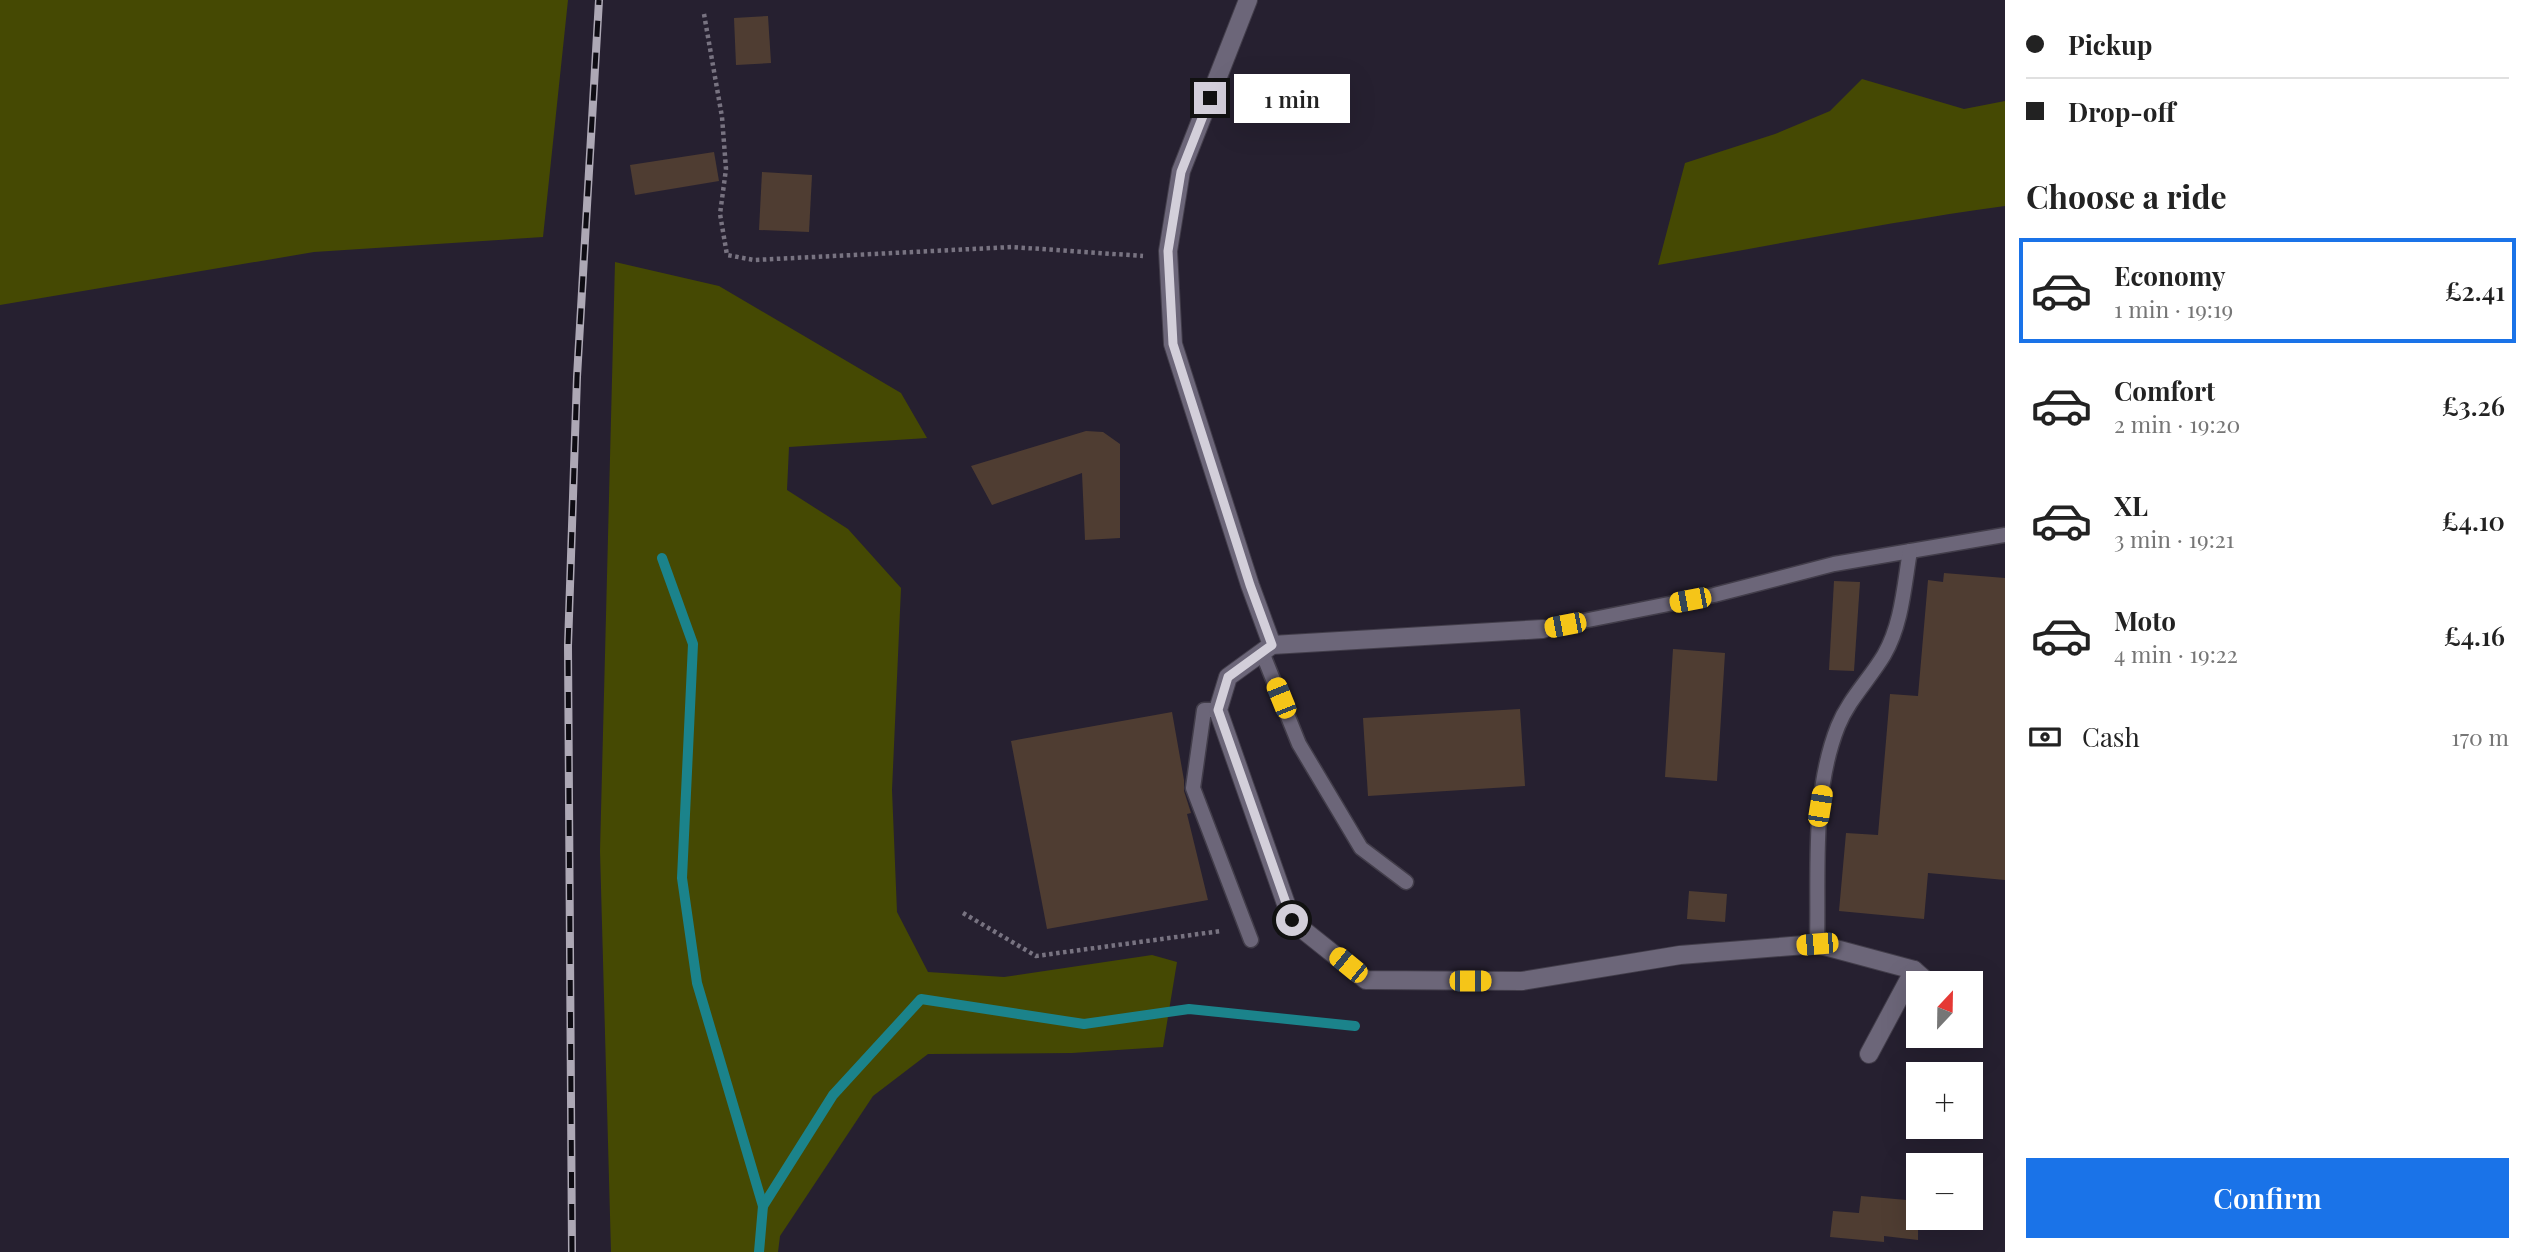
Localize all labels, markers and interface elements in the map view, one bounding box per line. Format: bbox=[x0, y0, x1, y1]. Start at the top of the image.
text: Pickup bbox=[2068, 27, 2152, 62]
callout: 1 min bbox=[1234, 74, 1350, 122]
route end bbox=[1194, 82, 1226, 114]
text: 1 min bbox=[1264, 83, 1320, 114]
text: Drop-off bbox=[2068, 94, 2175, 129]
text: Choose a ride bbox=[2026, 174, 2227, 217]
text: Economy bbox=[2114, 258, 2225, 293]
icon: car bbox=[2030, 259, 2093, 322]
text: £2.41 bbox=[2445, 273, 2505, 308]
text: 1 min · 19:19 bbox=[2114, 293, 2233, 324]
text: Comfort bbox=[2114, 373, 2215, 408]
icon: car bbox=[2030, 374, 2093, 437]
text: £3.26 bbox=[2442, 388, 2505, 423]
text: 2 min · 19:20 bbox=[2114, 408, 2240, 439]
text: XL bbox=[2114, 488, 2148, 523]
icon: car bbox=[2030, 489, 2093, 552]
text: £4.10 bbox=[2442, 503, 2505, 538]
text: 3 min · 19:21 bbox=[2114, 523, 2234, 554]
car bbox=[1668, 586, 1713, 614]
text: Moto bbox=[2114, 603, 2176, 638]
icon: car bbox=[2030, 604, 2093, 667]
car bbox=[1543, 611, 1588, 639]
text: £4.16 bbox=[2444, 618, 2505, 653]
text: 4 min · 19:22 bbox=[2114, 638, 2238, 669]
car bbox=[1264, 675, 1299, 721]
icon: cash bbox=[2026, 718, 2064, 756]
text: Cash bbox=[2082, 719, 2140, 754]
text: 170 m bbox=[2451, 721, 2509, 752]
car bbox=[1807, 784, 1834, 828]
route start bbox=[1276, 904, 1308, 936]
car bbox=[1796, 932, 1839, 956]
car bbox=[1326, 944, 1371, 986]
car bbox=[1450, 971, 1492, 992]
north arrow bbox=[1906, 971, 1983, 1048]
map controls bbox=[1906, 971, 1983, 1230]
button: + bbox=[1906, 1062, 1983, 1139]
button: − bbox=[1906, 1153, 1983, 1230]
button: Confirm bbox=[2026, 1158, 2509, 1238]

